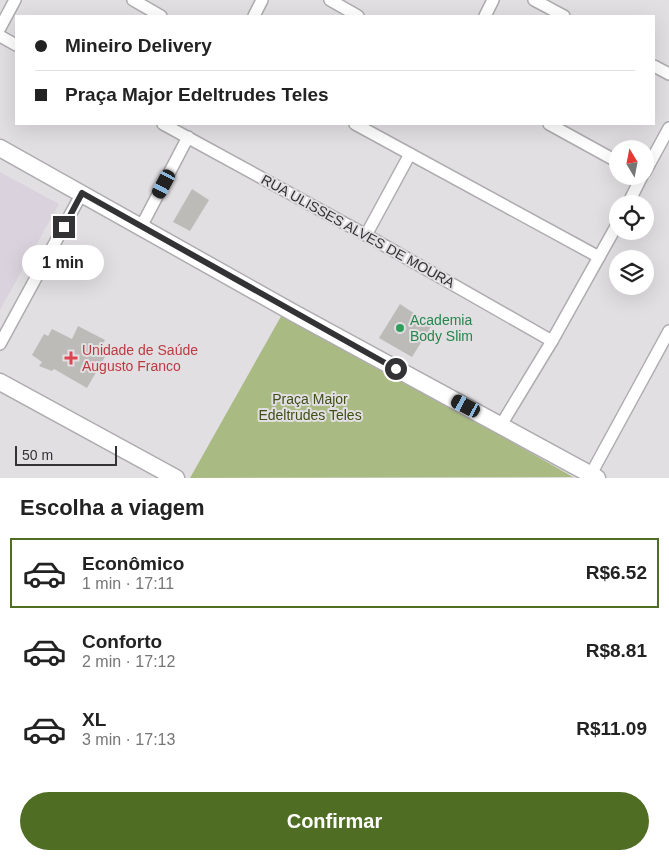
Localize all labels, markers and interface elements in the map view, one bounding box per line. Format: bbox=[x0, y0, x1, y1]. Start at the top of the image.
text: Mineiro Delivery bbox=[65, 35, 212, 56]
text: Praça Major Edeltrudes Teles bbox=[65, 84, 329, 105]
north arrow bbox=[609, 140, 654, 185]
map controls bbox=[609, 140, 654, 295]
car bbox=[150, 167, 177, 201]
street label: RUA ULISSES ALVES DE MOURA bbox=[259, 171, 458, 291]
button: locate bbox=[609, 195, 654, 240]
route end bbox=[53, 216, 75, 238]
callout: 1 min bbox=[23, 244, 105, 280]
button: layers bbox=[609, 250, 654, 295]
text: 1 min bbox=[42, 254, 84, 271]
place label: Academia Body Slim bbox=[410, 312, 473, 344]
marker: Academia Body Slim bbox=[394, 322, 406, 334]
place label: Unidade de Saúde Augusto Franco bbox=[82, 342, 198, 374]
marker: Unidade de Saúde Augusto Franco bbox=[64, 351, 78, 365]
route start bbox=[385, 358, 407, 380]
park label: Praça Major Edeltrudes Teles bbox=[258, 391, 362, 423]
car bbox=[449, 392, 482, 420]
scale bar bbox=[15, 442, 118, 466]
text: 50 m bbox=[22, 447, 53, 463]
text: Escolha a viagem bbox=[20, 495, 205, 520]
icon: car bbox=[22, 551, 67, 596]
text: Econômico bbox=[82, 553, 184, 574]
text: R$6.52 bbox=[586, 562, 647, 583]
text: 1 min · 17:11 bbox=[82, 575, 174, 592]
icon: car bbox=[22, 629, 67, 674]
text: Conforto bbox=[82, 631, 162, 652]
text: R$8.81 bbox=[586, 640, 647, 661]
text: 2 min · 17:12 bbox=[82, 653, 175, 670]
icon: car bbox=[22, 707, 67, 752]
text: XL bbox=[82, 709, 106, 730]
text: R$11.09 bbox=[576, 718, 647, 739]
text: 3 min · 17:13 bbox=[82, 731, 175, 748]
button: Confirmar bbox=[20, 792, 649, 850]

